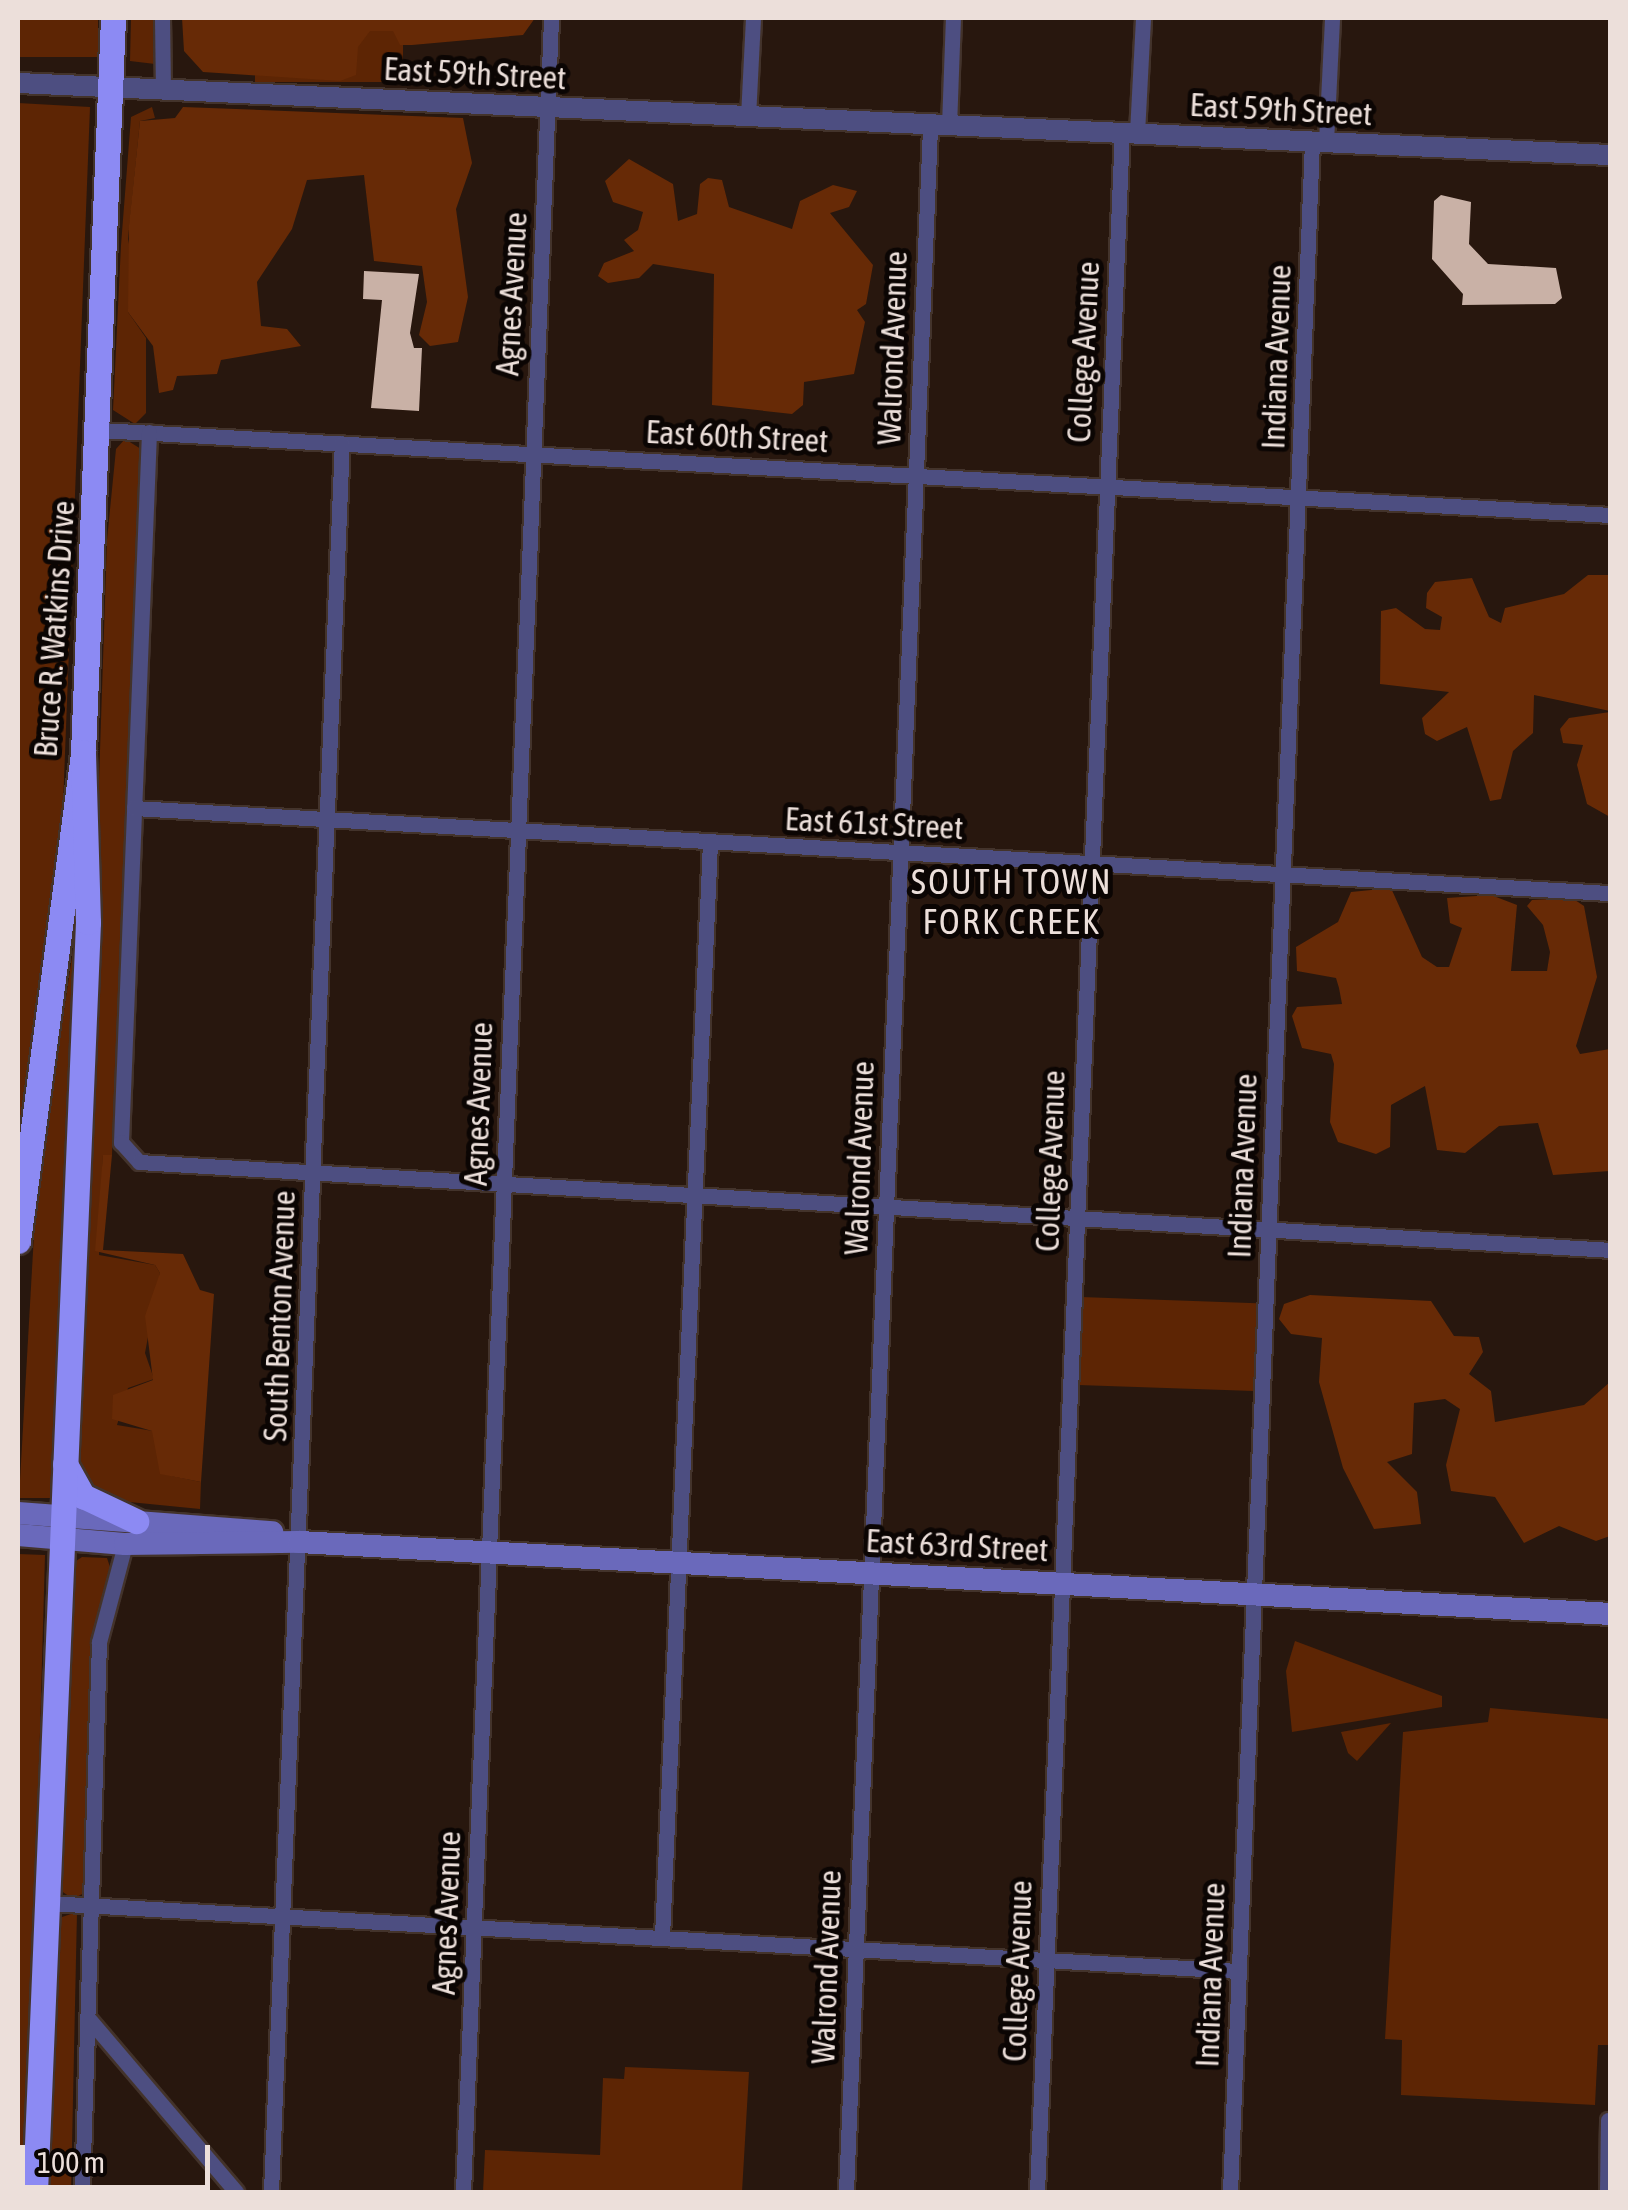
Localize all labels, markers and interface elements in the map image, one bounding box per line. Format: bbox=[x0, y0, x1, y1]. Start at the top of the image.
street label: East 59th Street bbox=[383, 50, 567, 98]
street label: East 59th Street bbox=[1189, 86, 1373, 134]
street label: Agnes Avenue bbox=[489, 211, 535, 377]
street label: Walrond Avenue bbox=[870, 251, 916, 445]
street label: College Avenue bbox=[1060, 261, 1108, 443]
street label: Indiana Avenue bbox=[1255, 264, 1299, 450]
street label: East 60th Street bbox=[645, 413, 829, 461]
street label: Bruce R. Watkins Drive bbox=[27, 499, 83, 759]
street label: East 61st Street bbox=[784, 800, 964, 848]
district label: SOUTH TOWN FORK CREEK bbox=[911, 860, 1113, 942]
street label: Agnes Avenue bbox=[457, 1022, 501, 1186]
street label: Walrond Avenue bbox=[837, 1061, 883, 1255]
street label: College Avenue bbox=[1029, 1070, 1073, 1252]
street label: Indiana Avenue bbox=[1221, 1073, 1265, 1259]
street label: South Benton Avenue bbox=[256, 1190, 304, 1442]
street label: East 63rd Street bbox=[865, 1522, 1049, 1570]
street label: Agnes Avenue bbox=[425, 1831, 469, 1995]
street label: Walrond Avenue bbox=[804, 1870, 850, 2064]
street label: College Avenue bbox=[996, 1880, 1040, 2062]
street label: Indiana Avenue bbox=[1189, 1882, 1233, 2068]
scale bar bbox=[25, 2125, 215, 2187]
text: 100 m bbox=[37, 2145, 105, 2179]

